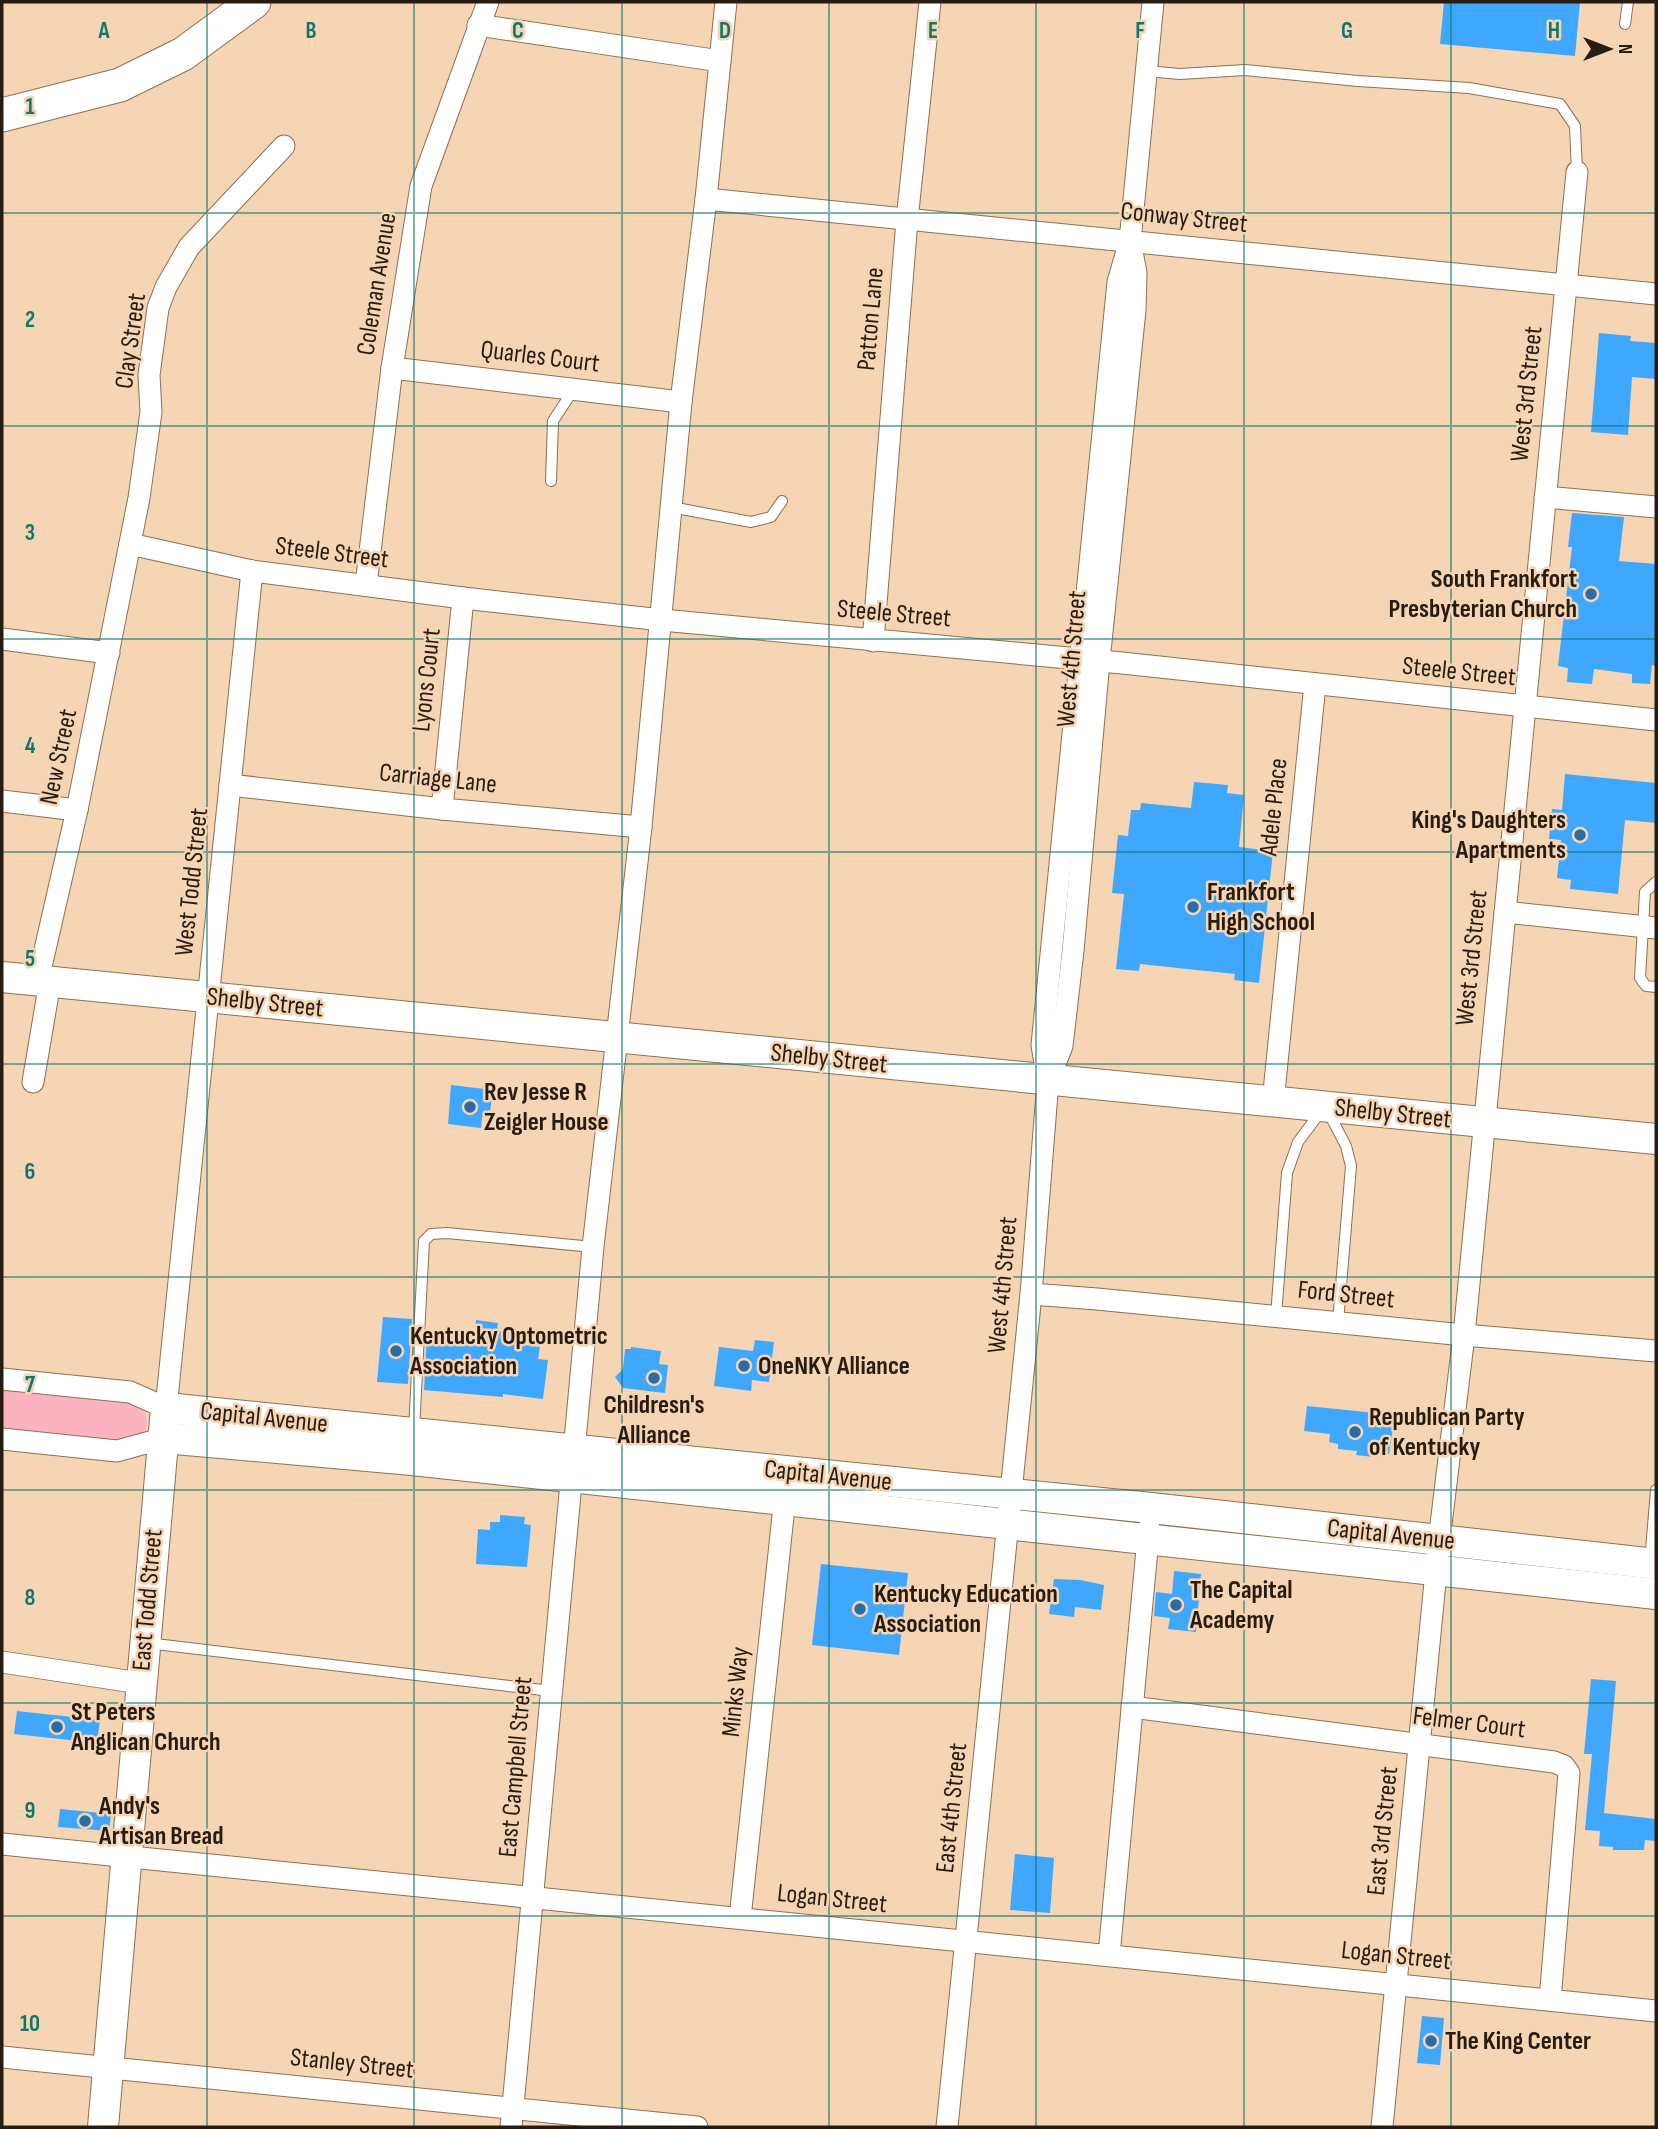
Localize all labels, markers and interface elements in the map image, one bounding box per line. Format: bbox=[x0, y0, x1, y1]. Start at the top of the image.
north arrow bbox=[1574, 14, 1644, 84]
text: A bbox=[98, 17, 111, 45]
text: B bbox=[306, 17, 317, 45]
text: C bbox=[512, 17, 524, 45]
text: D bbox=[719, 17, 731, 45]
text: E bbox=[928, 17, 938, 45]
text: F bbox=[1135, 17, 1145, 45]
text: G bbox=[1341, 17, 1353, 45]
text: H bbox=[1548, 17, 1560, 45]
text: N bbox=[1613, 44, 1636, 54]
text: 1 bbox=[25, 93, 35, 121]
street label: Conway Street bbox=[1119, 196, 1249, 240]
street label: Coleman Avenue bbox=[350, 210, 404, 358]
street label: Patton Lane bbox=[851, 266, 891, 372]
street label: Clay Street bbox=[109, 291, 153, 391]
text: 2 bbox=[25, 306, 35, 334]
street label: West 3rd Street bbox=[1504, 325, 1550, 463]
street label: Quarles Court bbox=[479, 334, 601, 380]
text: 3 bbox=[25, 519, 35, 547]
street label: Steele Street bbox=[274, 531, 391, 575]
place label: South Frankfort Presbyterian Church bbox=[1389, 564, 1577, 625]
marker: South Frankfort Presbyterian Church bbox=[1583, 586, 1599, 602]
street label: West 4th Street bbox=[1051, 589, 1093, 729]
street label: Steele Street bbox=[836, 594, 952, 634]
street label: Lyons Court bbox=[406, 627, 448, 733]
street label: Steele Street bbox=[1401, 651, 1517, 693]
street label: New Street bbox=[34, 706, 84, 808]
text: 4 bbox=[25, 732, 36, 760]
street label: Carriage Lane bbox=[378, 757, 498, 801]
street label: Adele Place bbox=[1253, 757, 1295, 858]
place label: King's Daughters Apartments bbox=[1411, 805, 1566, 866]
street label: West Todd Street bbox=[169, 806, 215, 958]
marker: King's Daughters Apartments bbox=[1572, 827, 1588, 843]
place label: Frankfort High School bbox=[1207, 877, 1315, 938]
street label: West 3rd Street bbox=[1449, 889, 1495, 1027]
marker: Frankfort High School bbox=[1185, 899, 1201, 915]
text: 5 bbox=[25, 945, 35, 973]
street label: Shelby Street bbox=[205, 981, 325, 1025]
street label: Shelby Street bbox=[769, 1037, 889, 1081]
place label: Rev Jesse R Zeigler House bbox=[484, 1077, 609, 1138]
street label: Shelby Street bbox=[1333, 1092, 1453, 1136]
marker: Rev Jesse R Zeigler House bbox=[462, 1099, 478, 1115]
text: 6 bbox=[25, 1158, 35, 1186]
street label: West 4th Street bbox=[982, 1215, 1024, 1355]
street label: Ford Street bbox=[1296, 1275, 1396, 1315]
place label: Kentucky Optometric Association bbox=[409, 1321, 608, 1382]
marker: Kentucky Optometric Association bbox=[388, 1343, 404, 1359]
place label: OneNKY Alliance bbox=[758, 1351, 910, 1382]
marker: OneNKY Alliance bbox=[736, 1358, 752, 1374]
marker: Childresn's Alliance bbox=[646, 1370, 662, 1386]
text: 7 bbox=[25, 1371, 35, 1399]
place label: Childresn's Alliance bbox=[603, 1390, 705, 1451]
street label: Capital Avenue bbox=[199, 1396, 329, 1440]
place label: Republican Party of Kentucky bbox=[1369, 1402, 1525, 1463]
marker: Republican Party of Kentucky bbox=[1347, 1424, 1363, 1440]
street label: Capital Avenue bbox=[763, 1454, 893, 1498]
street label: Capital Avenue bbox=[1326, 1513, 1456, 1557]
street label: East Todd Street bbox=[126, 1528, 170, 1672]
place label: The Capital Academy bbox=[1189, 1575, 1293, 1636]
place label: Kentucky Education Association bbox=[873, 1579, 1058, 1640]
text: 8 bbox=[25, 1584, 36, 1612]
marker: The Capital Academy bbox=[1168, 1597, 1184, 1613]
marker: Kentucky Education Association bbox=[852, 1601, 868, 1617]
street label: Minks Way bbox=[716, 1645, 756, 1739]
street label: East Campbell Street bbox=[493, 1675, 539, 1859]
place label: St Peters Anglican Church bbox=[70, 1697, 221, 1758]
street label: Felmer Court bbox=[1411, 1701, 1527, 1745]
marker: St Peters Anglican Church bbox=[49, 1719, 65, 1735]
street label: East 4th Street bbox=[930, 1741, 974, 1875]
street label: East 3rd Street bbox=[1361, 1765, 1405, 1897]
place label: Andy's Artisan Bread bbox=[98, 1791, 224, 1852]
text: 9 bbox=[25, 1797, 35, 1825]
marker: Andy's Artisan Bread bbox=[77, 1813, 93, 1829]
street label: Logan Street bbox=[776, 1878, 888, 1920]
street label: Logan Street bbox=[1340, 1935, 1452, 1977]
text: 10 bbox=[20, 2010, 40, 2038]
place label: The King Center bbox=[1445, 2026, 1591, 2057]
marker: The King Center bbox=[1423, 2033, 1439, 2049]
street label: Stanley Street bbox=[289, 2042, 415, 2086]

